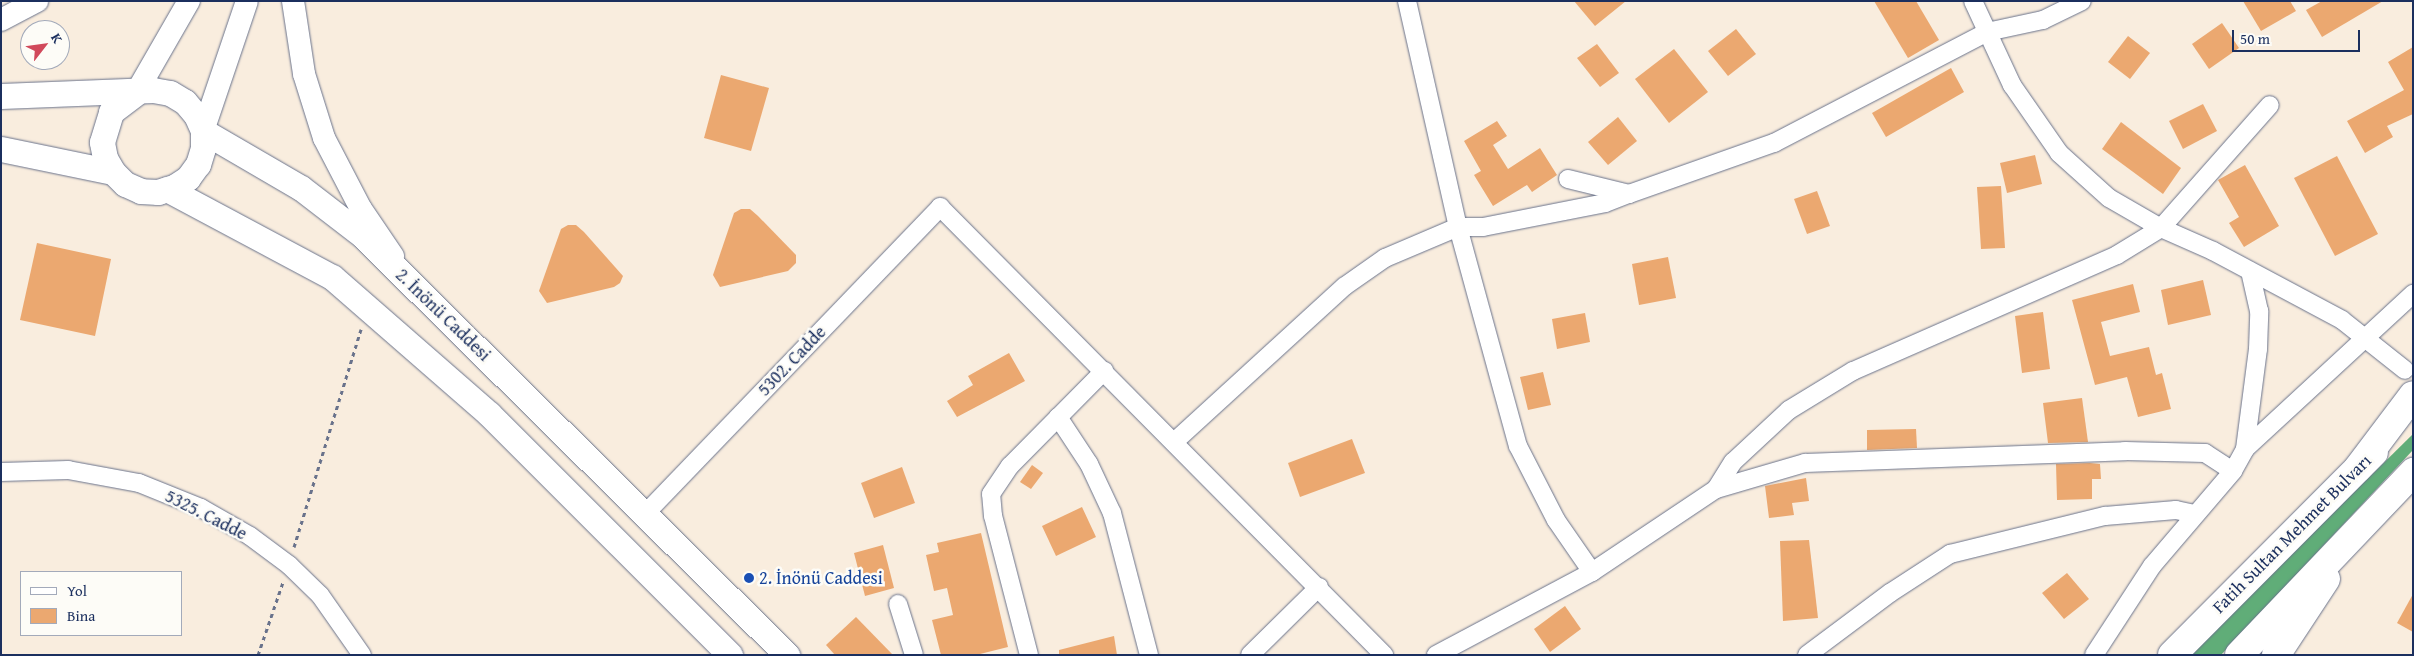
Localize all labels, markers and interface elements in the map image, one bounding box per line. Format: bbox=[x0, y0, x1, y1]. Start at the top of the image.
north arrow bbox=[20, 20, 70, 70]
scale bar bbox=[2234, 20, 2362, 52]
text: 50 m bbox=[2240, 28, 2270, 49]
text: K bbox=[46, 29, 68, 47]
street label: 2. İnönü Caddesi bbox=[391, 264, 495, 366]
street label: 5302. Cadde bbox=[753, 322, 831, 400]
street label: Fatih Sultan Mehmet Bulvarı bbox=[2208, 450, 2376, 618]
street label: 5325. Cadde bbox=[161, 485, 251, 545]
place label: 2. İnönü Caddesi bbox=[759, 567, 883, 589]
legend bbox=[20, 571, 182, 636]
marker: 2. İnönü Caddesi bbox=[743, 572, 755, 584]
text: Yol bbox=[67, 580, 87, 601]
text: Bina bbox=[67, 605, 95, 626]

